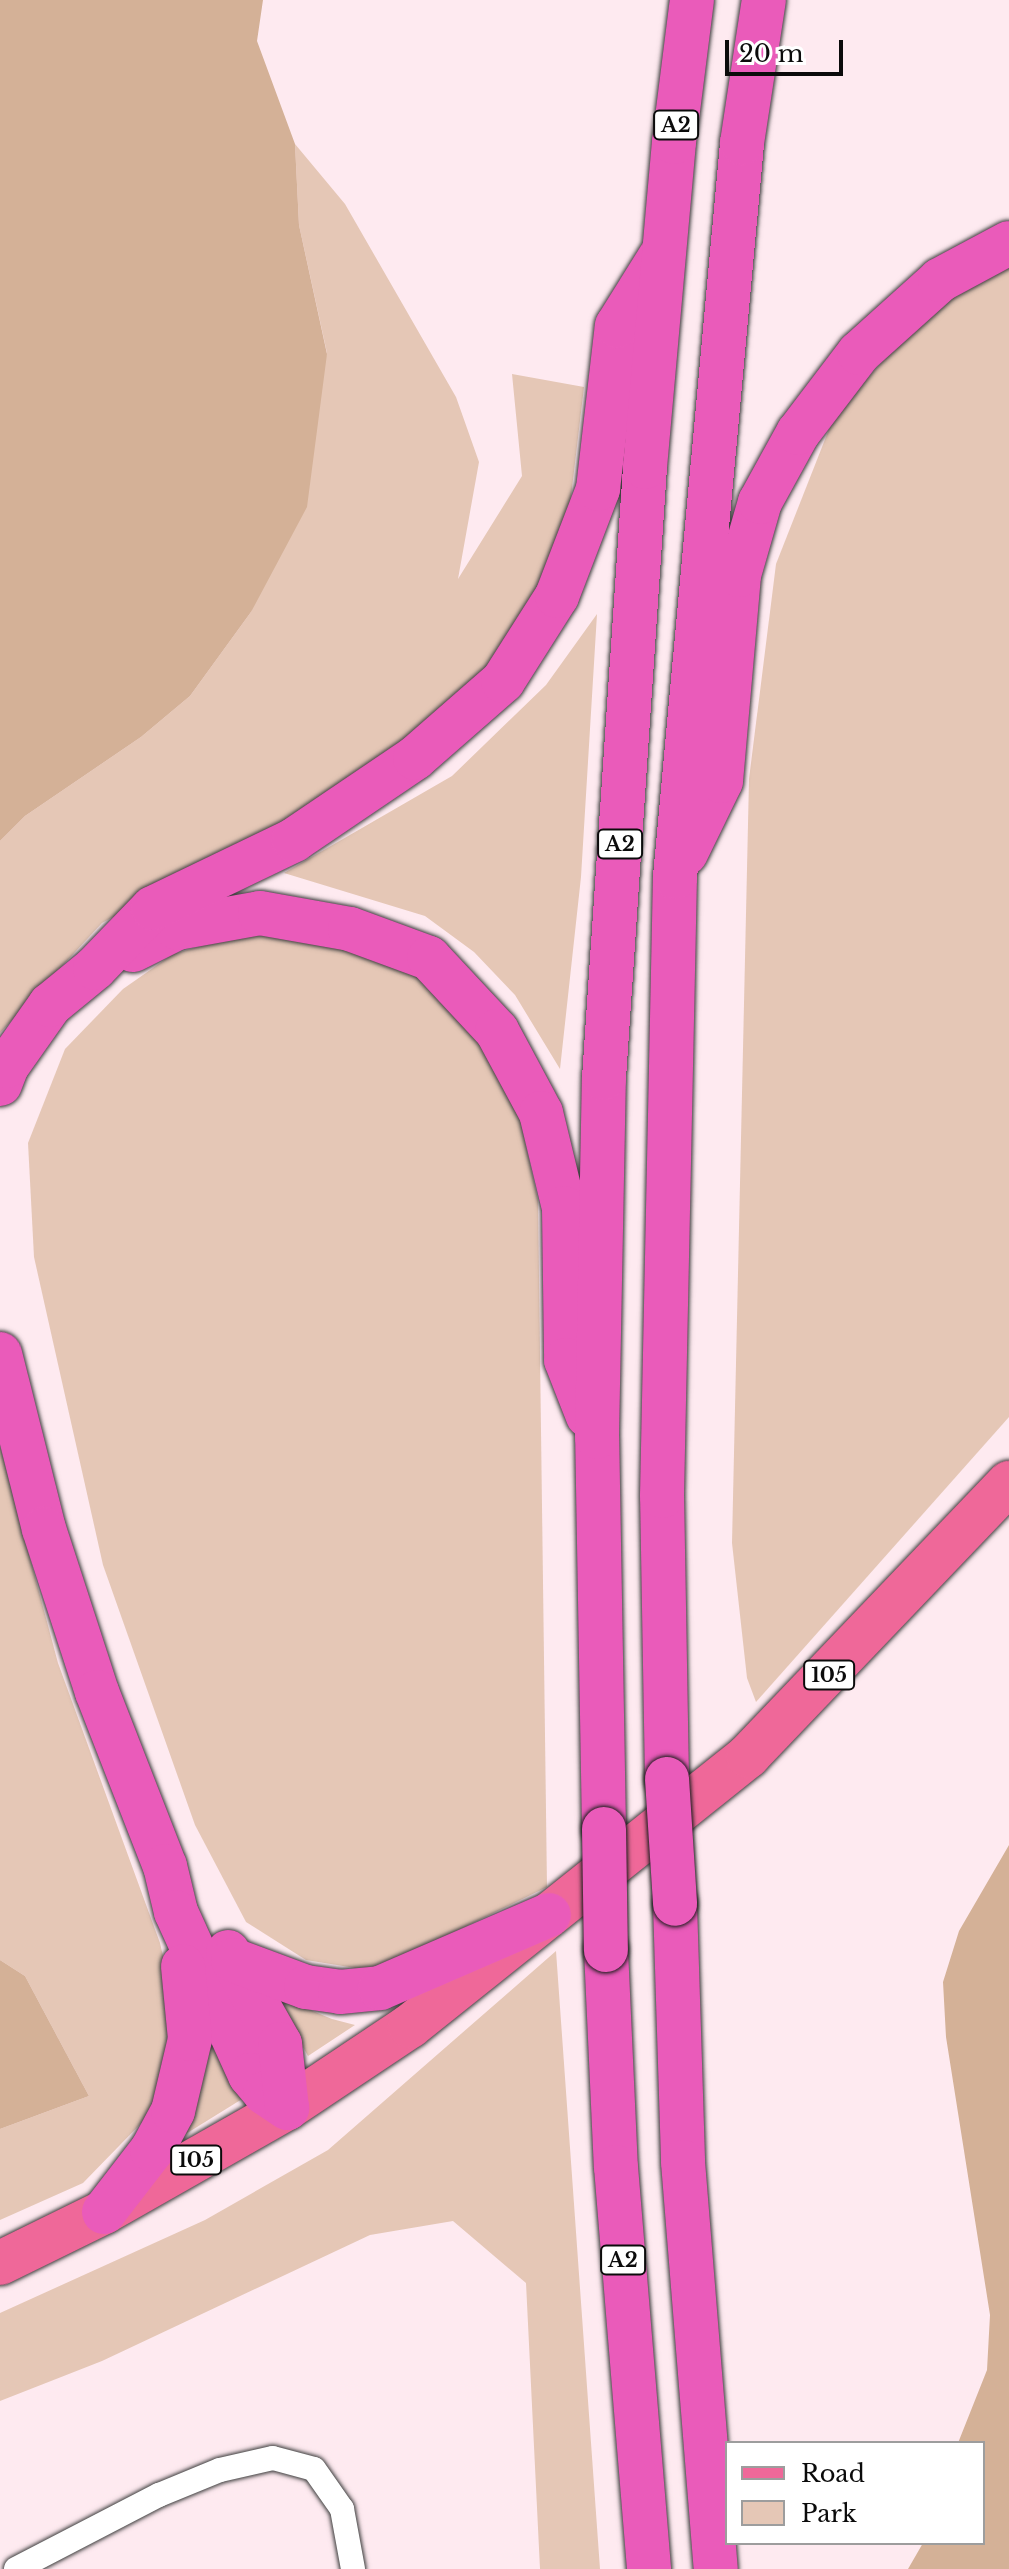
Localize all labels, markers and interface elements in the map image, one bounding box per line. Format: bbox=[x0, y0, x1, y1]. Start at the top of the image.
scale bar bbox=[729, 24, 847, 74]
text: 20 m bbox=[739, 39, 804, 68]
road number: A2 bbox=[652, 109, 700, 141]
road number: A2 bbox=[596, 828, 644, 860]
road number: 105 bbox=[803, 1659, 855, 1691]
road number: 105 bbox=[170, 2144, 222, 2176]
road number: A2 bbox=[599, 2244, 647, 2276]
legend bbox=[725, 2441, 985, 2545]
text: Road bbox=[801, 2459, 865, 2488]
text: Park bbox=[801, 2499, 857, 2528]

